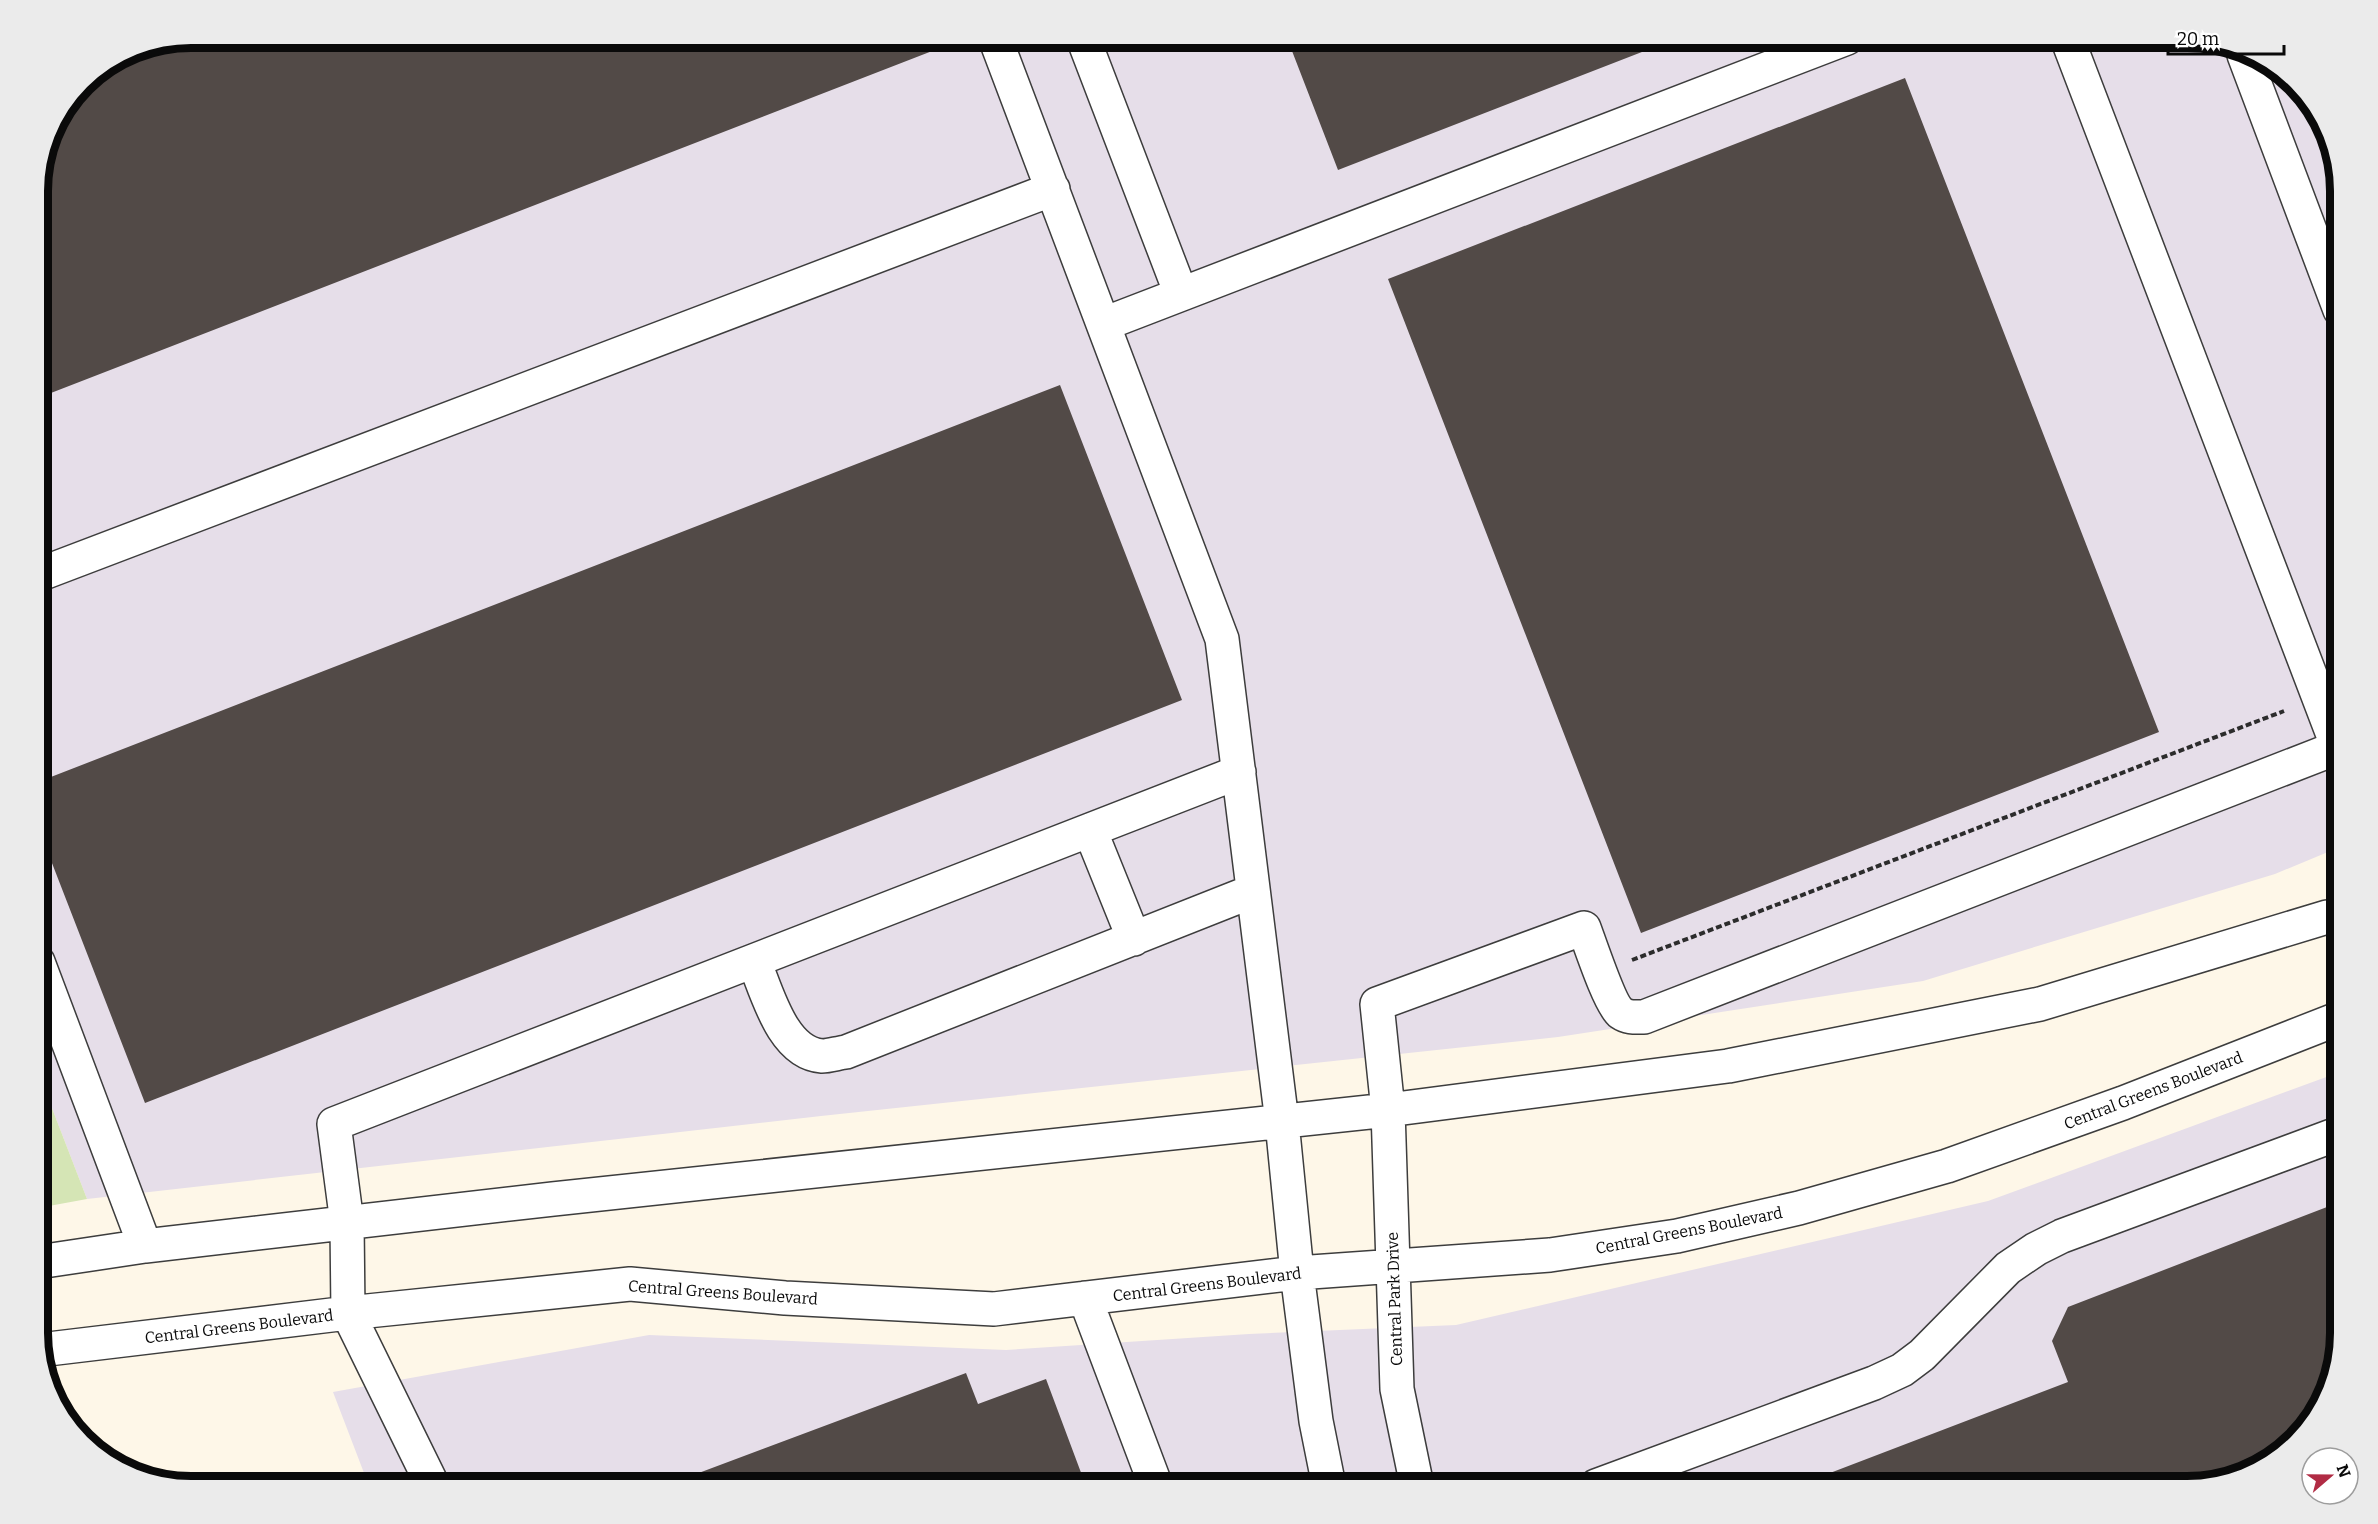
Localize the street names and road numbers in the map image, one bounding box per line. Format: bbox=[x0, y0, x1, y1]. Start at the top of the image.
street label: Central Greens Boulevard bbox=[2061, 1047, 2246, 1133]
street label: Central Greens Boulevard bbox=[1594, 1203, 1785, 1258]
street label: Central Park Drive bbox=[1383, 1232, 1406, 1366]
street label: Central Greens Boulevard bbox=[1112, 1263, 1303, 1306]
street label: Central Greens Boulevard bbox=[628, 1276, 819, 1309]
street label: Central Greens Boulevard bbox=[144, 1305, 335, 1348]

